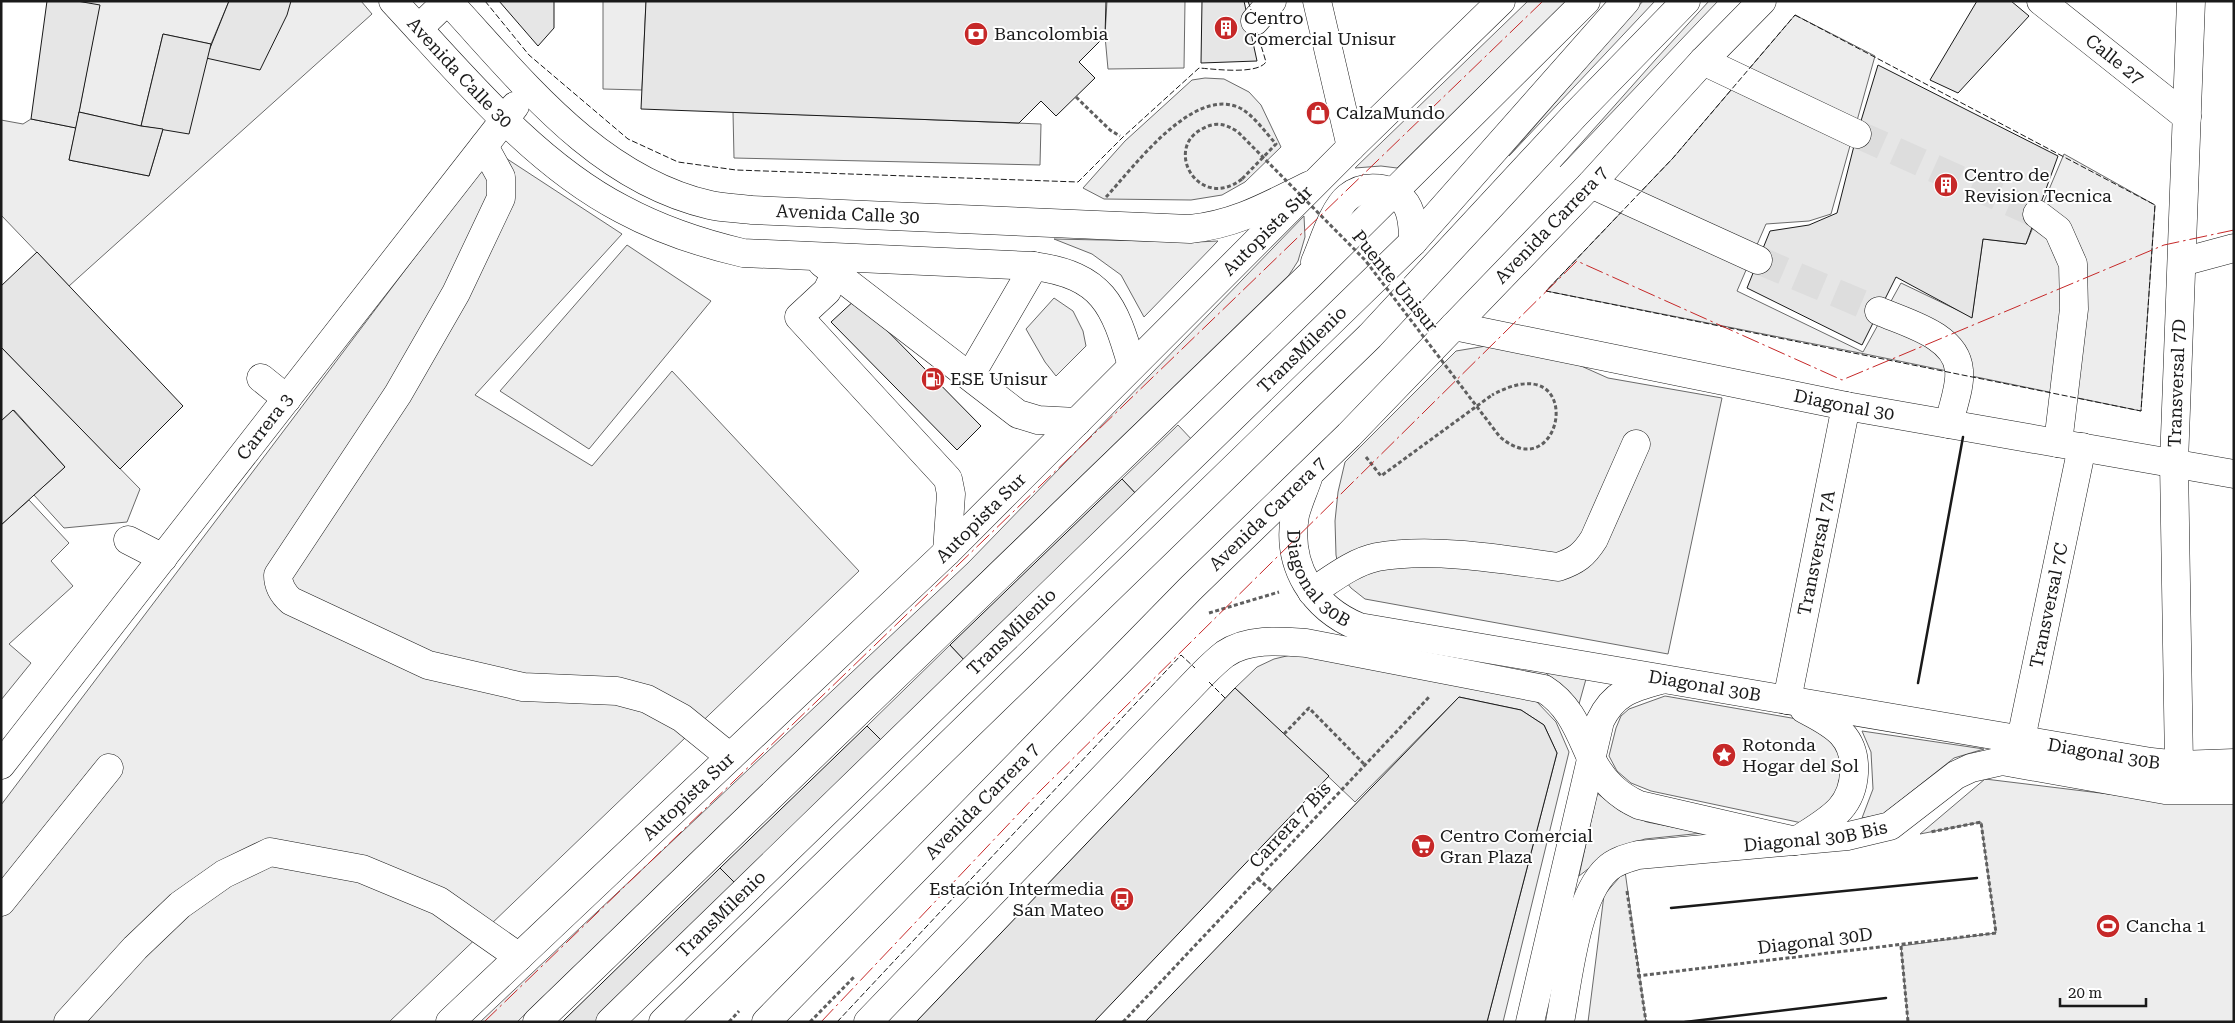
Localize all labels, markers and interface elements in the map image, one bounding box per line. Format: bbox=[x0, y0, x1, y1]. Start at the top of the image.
place label: Centro Comercial Unisur bbox=[1244, 7, 1396, 49]
street label: Avenida Calle 30 bbox=[403, 13, 517, 132]
building icon: Centro Comercial Unisur bbox=[1213, 15, 1239, 41]
bank icon: Bancolombia bbox=[963, 21, 989, 47]
place label: Bancolombia bbox=[994, 23, 1109, 44]
street label: Calle 27 bbox=[2082, 30, 2148, 89]
shop icon: CalzaMundo bbox=[1305, 100, 1331, 126]
place label: CalzaMundo bbox=[1336, 102, 1445, 123]
street label: Avenida Carrera 7 bbox=[1490, 162, 1612, 287]
place label: Centro de Revision Tecnica bbox=[1964, 164, 2112, 206]
building icon: Centro de Revision Tecnica bbox=[1933, 172, 1959, 198]
street label: Autopista Sur bbox=[1218, 181, 1316, 280]
street label: Avenida Calle 30 bbox=[776, 200, 920, 227]
street label: Puente Unisur bbox=[1348, 226, 1443, 336]
street label: TransMilenio bbox=[1253, 301, 1351, 397]
street label: Transversal 7D bbox=[2164, 318, 2189, 448]
fuel station icon: ESE Unisur bbox=[920, 366, 946, 392]
place label: ESE Unisur bbox=[950, 368, 1048, 389]
street label: Diagonal 30 bbox=[1792, 385, 1896, 424]
street label: Carrera 3 bbox=[232, 389, 297, 464]
street label: Avenida Carrera 7 bbox=[1205, 452, 1330, 575]
street label: Autopista Sur bbox=[931, 468, 1030, 567]
street label: Transversal 7A bbox=[1793, 488, 1839, 617]
street label: Diagonal 30B bbox=[1283, 529, 1354, 631]
street label: Transversal 7C bbox=[2025, 541, 2072, 670]
street label: TransMilenio bbox=[962, 584, 1060, 679]
street label: Diagonal 30B bbox=[1647, 665, 1763, 705]
place label: Rotonda Hogar del Sol bbox=[1742, 734, 1859, 776]
street label: Diagonal 30B bbox=[2046, 734, 2161, 773]
street label: Avenida Carrera 7 bbox=[920, 738, 1043, 863]
place icon: Rotonda Hogar del Sol bbox=[1711, 742, 1737, 768]
street label: Autopista Sur bbox=[638, 748, 738, 845]
street label: Carrera 7 Bis bbox=[1245, 777, 1335, 872]
street label: Diagonal 30B Bis bbox=[1742, 816, 1889, 855]
place label: Centro Comercial Gran Plaza bbox=[1440, 825, 1593, 867]
supermarket icon: Centro Comercial Gran Plaza bbox=[1410, 833, 1436, 859]
street label: TransMilenio bbox=[672, 866, 770, 962]
place label: Estación Intermedia San Mateo bbox=[929, 878, 1104, 920]
bus stop icon: Estación Intermedia San Mateo bbox=[1109, 886, 1135, 912]
sports icon: Cancha 1 bbox=[2095, 913, 2121, 939]
place label: Cancha 1 bbox=[2126, 915, 2206, 936]
street label: Diagonal 30D bbox=[1756, 923, 1874, 958]
scale bar bbox=[2060, 976, 2146, 1008]
text: 20 m bbox=[2068, 984, 2103, 1002]

